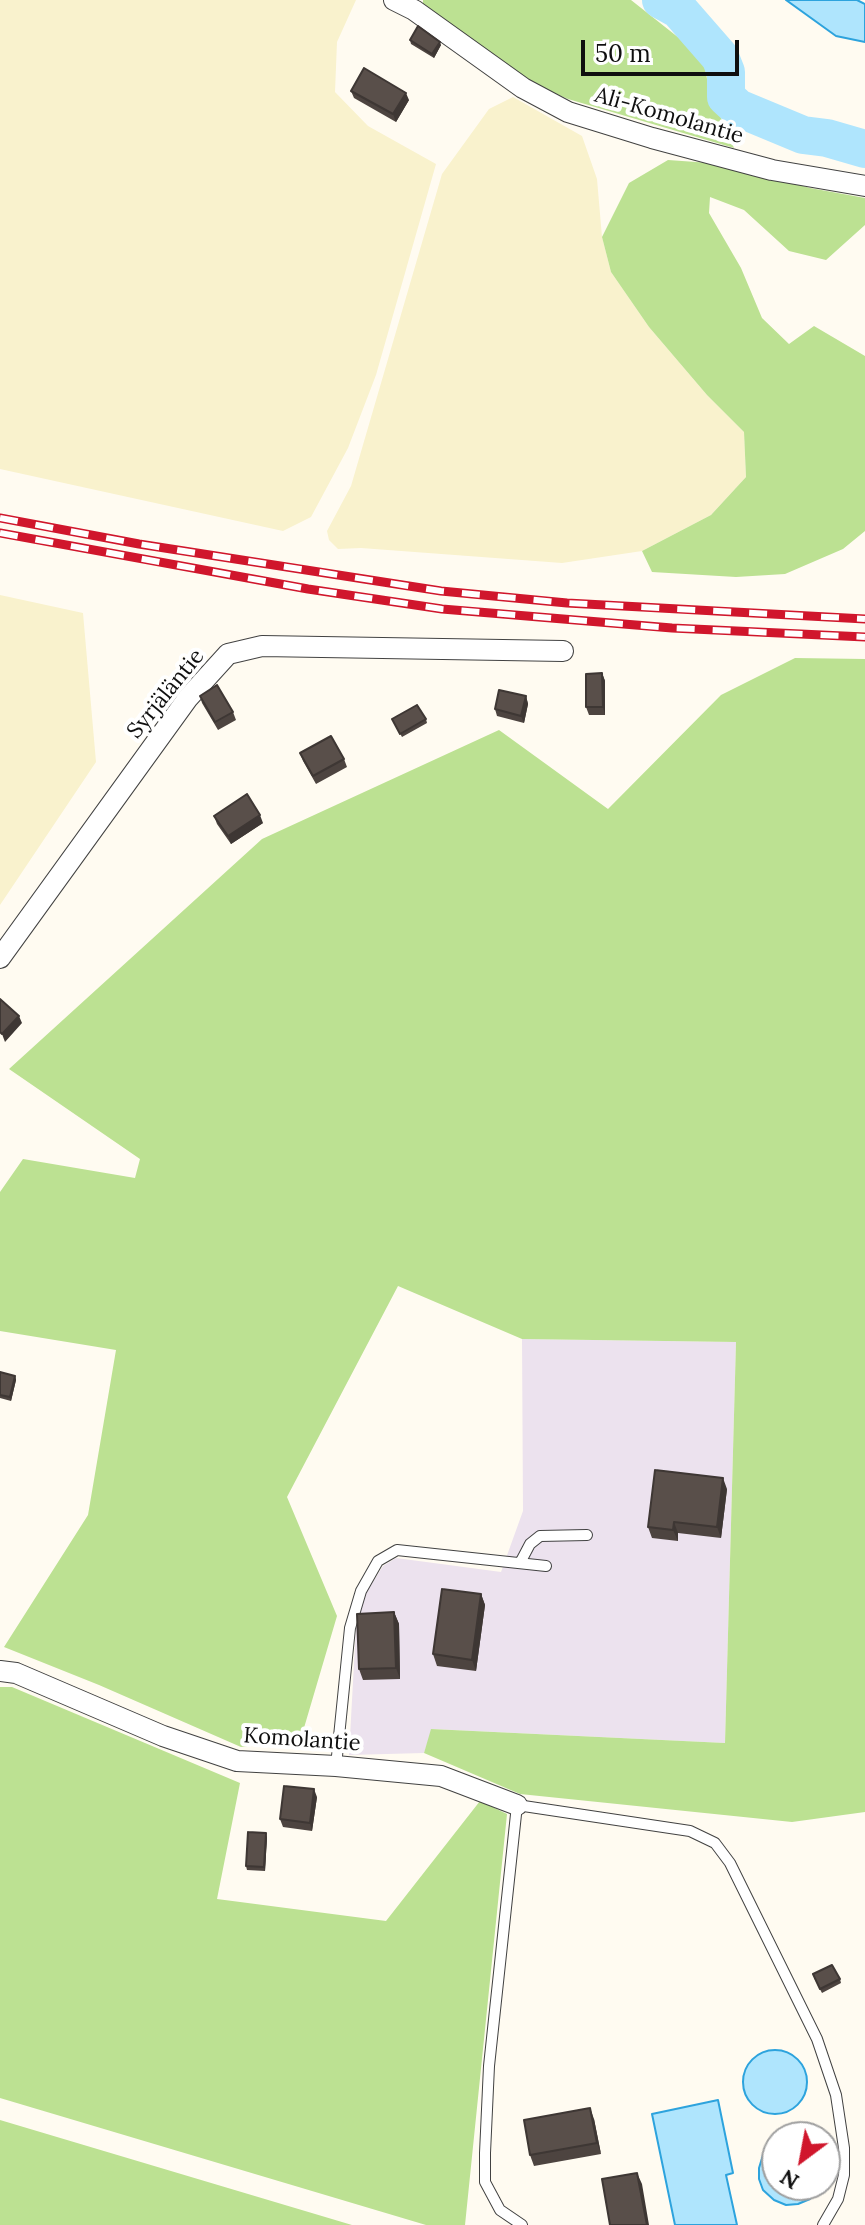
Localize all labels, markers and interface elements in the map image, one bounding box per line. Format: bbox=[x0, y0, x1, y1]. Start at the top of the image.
scale bar bbox=[585, 24, 743, 74]
text: 50 m bbox=[595, 38, 651, 69]
street label: Ali-Komolantie bbox=[592, 82, 746, 150]
street label: Syrjäläntie bbox=[122, 644, 210, 744]
street label: Komolantie bbox=[243, 1723, 361, 1757]
north arrow bbox=[761, 2121, 841, 2201]
text: N bbox=[775, 2163, 804, 2196]

